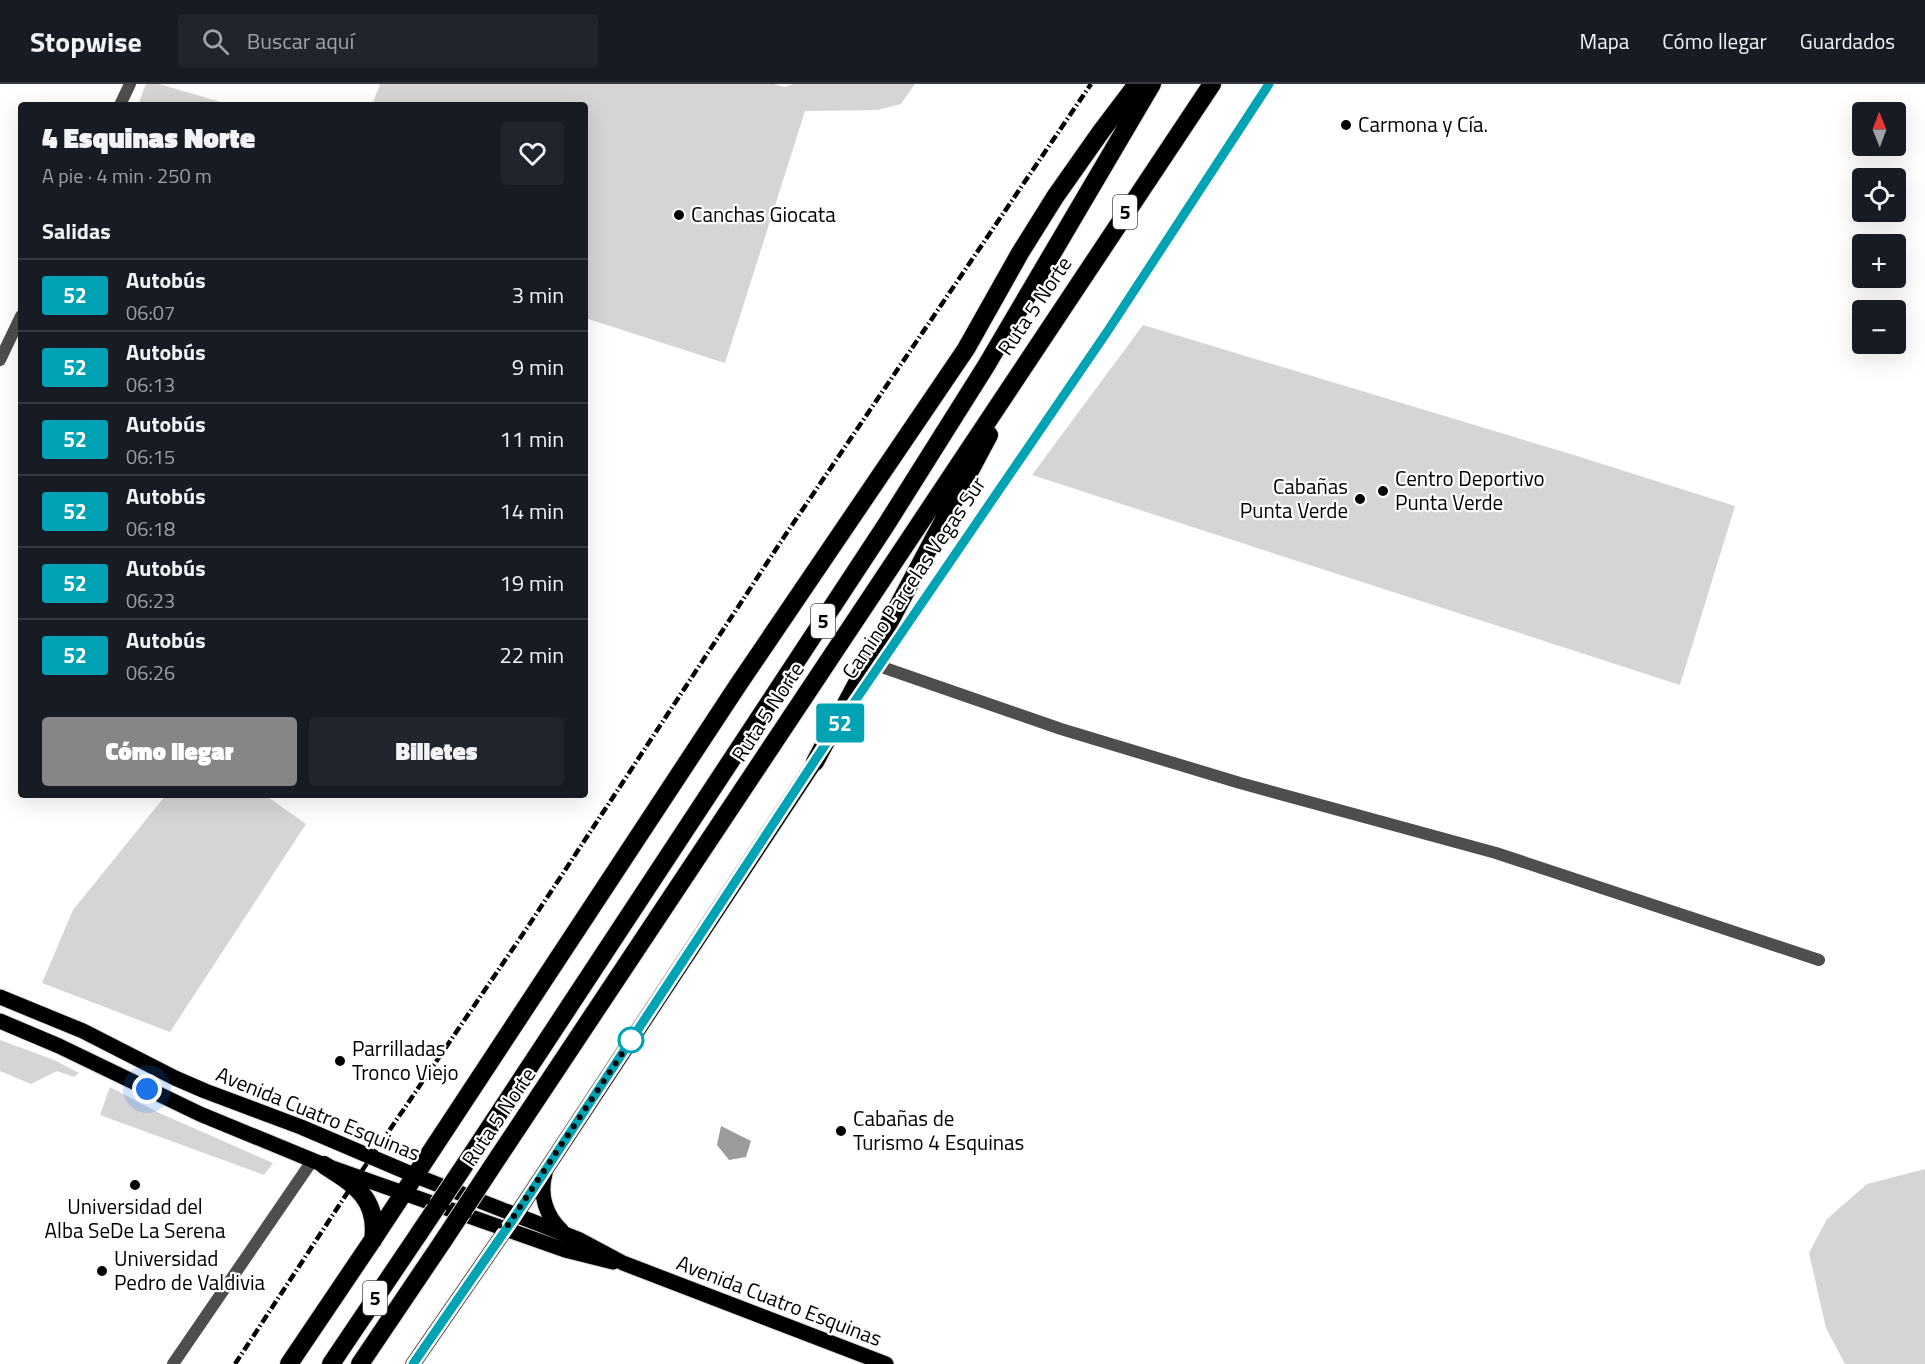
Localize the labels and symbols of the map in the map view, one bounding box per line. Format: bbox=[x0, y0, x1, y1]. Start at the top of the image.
north arrow bbox=[1852, 102, 1906, 156]
place label: Carmona y Cía. bbox=[1358, 108, 1488, 140]
marker: Carmona y Cía. bbox=[1339, 118, 1353, 132]
road number: 5 bbox=[1113, 195, 1137, 229]
place label: Canchas Giocata bbox=[691, 198, 836, 230]
marker: Canchas Giocata bbox=[672, 208, 686, 222]
street label: Ruta 5 Norte bbox=[989, 250, 1079, 361]
place label: Centro Deportivo Punta Verde bbox=[1395, 462, 1545, 518]
street label: Camino Parcelas Vegas Sur bbox=[833, 470, 993, 685]
place label: Cabañas Punta Verde bbox=[1240, 470, 1348, 526]
marker: Centro Deportivo Punta Verde bbox=[1376, 484, 1390, 498]
marker: Cabañas Punta Verde bbox=[1353, 492, 1367, 506]
road number: 5 bbox=[811, 604, 835, 638]
street label: Ruta 5 Norte bbox=[723, 655, 811, 768]
line badge: 52 bbox=[813, 704, 867, 742]
unlabelled marker bbox=[618, 1027, 644, 1053]
place label: Parrilladas Tronco Viejo bbox=[352, 1032, 459, 1088]
marker: Parrilladas Tronco Viejo bbox=[333, 1054, 347, 1068]
street label: Avenida Cuatro Esquinas bbox=[212, 1057, 425, 1169]
street label: Ruta 5 Norte bbox=[453, 1061, 543, 1172]
your location bbox=[132, 1074, 162, 1104]
place label: Cabañas de Turismo 4 Esquinas bbox=[853, 1102, 1024, 1158]
marker: Cabañas de Turismo 4 Esquinas bbox=[834, 1124, 848, 1138]
marker: Universidad del Alba SeDe La Serena bbox=[128, 1178, 142, 1192]
place label: Universidad del Alba SeDe La Serena bbox=[45, 1190, 226, 1246]
place label: Universidad Pedro de Valdivia bbox=[114, 1242, 266, 1298]
street label: Avenida Cuatro Esquinas bbox=[672, 1246, 887, 1354]
marker: Universidad Pedro de Valdivia bbox=[95, 1264, 109, 1278]
road number: 5 bbox=[363, 1281, 387, 1315]

